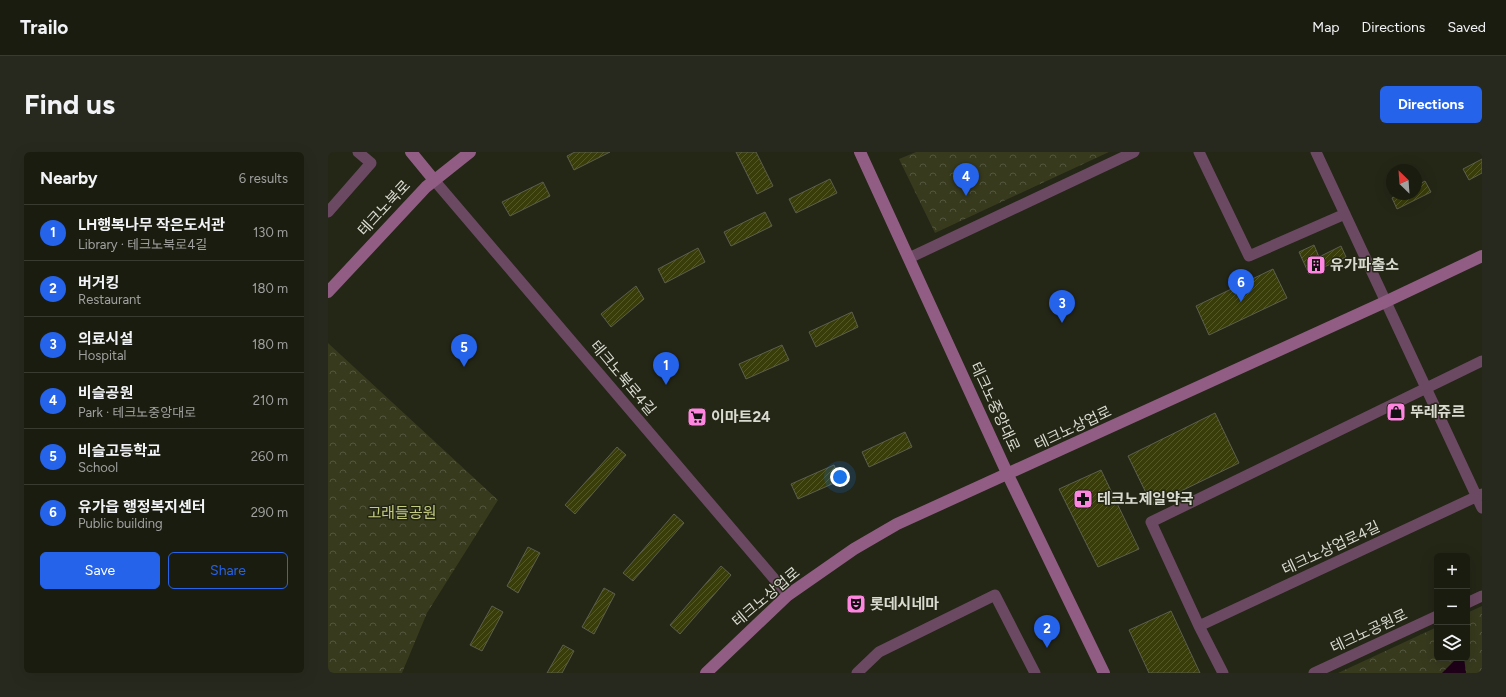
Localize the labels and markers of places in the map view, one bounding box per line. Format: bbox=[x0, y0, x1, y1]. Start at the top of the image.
pin: 4 bbox=[953, 163, 979, 196]
building icon: 유가파출소 bbox=[1305, 254, 1327, 276]
place label: 유가파출소 bbox=[1330, 256, 1399, 274]
pin: 6 bbox=[1228, 269, 1254, 302]
pin: 3 bbox=[1049, 290, 1075, 323]
pin: 5 bbox=[451, 334, 477, 367]
pin: 1 bbox=[653, 352, 679, 385]
shop icon: 뚜레쥬르 bbox=[1385, 401, 1407, 423]
place label: 뚜레쥬르 bbox=[1410, 403, 1465, 421]
supermarket icon: 이마트24 bbox=[686, 406, 708, 428]
place label: 이마트24 bbox=[711, 408, 771, 426]
pharmacy icon: 테크노제일약국 bbox=[1072, 488, 1094, 510]
place label: 테크노제일약국 bbox=[1097, 490, 1194, 508]
theatre icon: 롯데시네마 bbox=[845, 593, 867, 615]
place label: 롯데시네마 bbox=[870, 595, 939, 613]
pin: 2 bbox=[1034, 615, 1060, 648]

